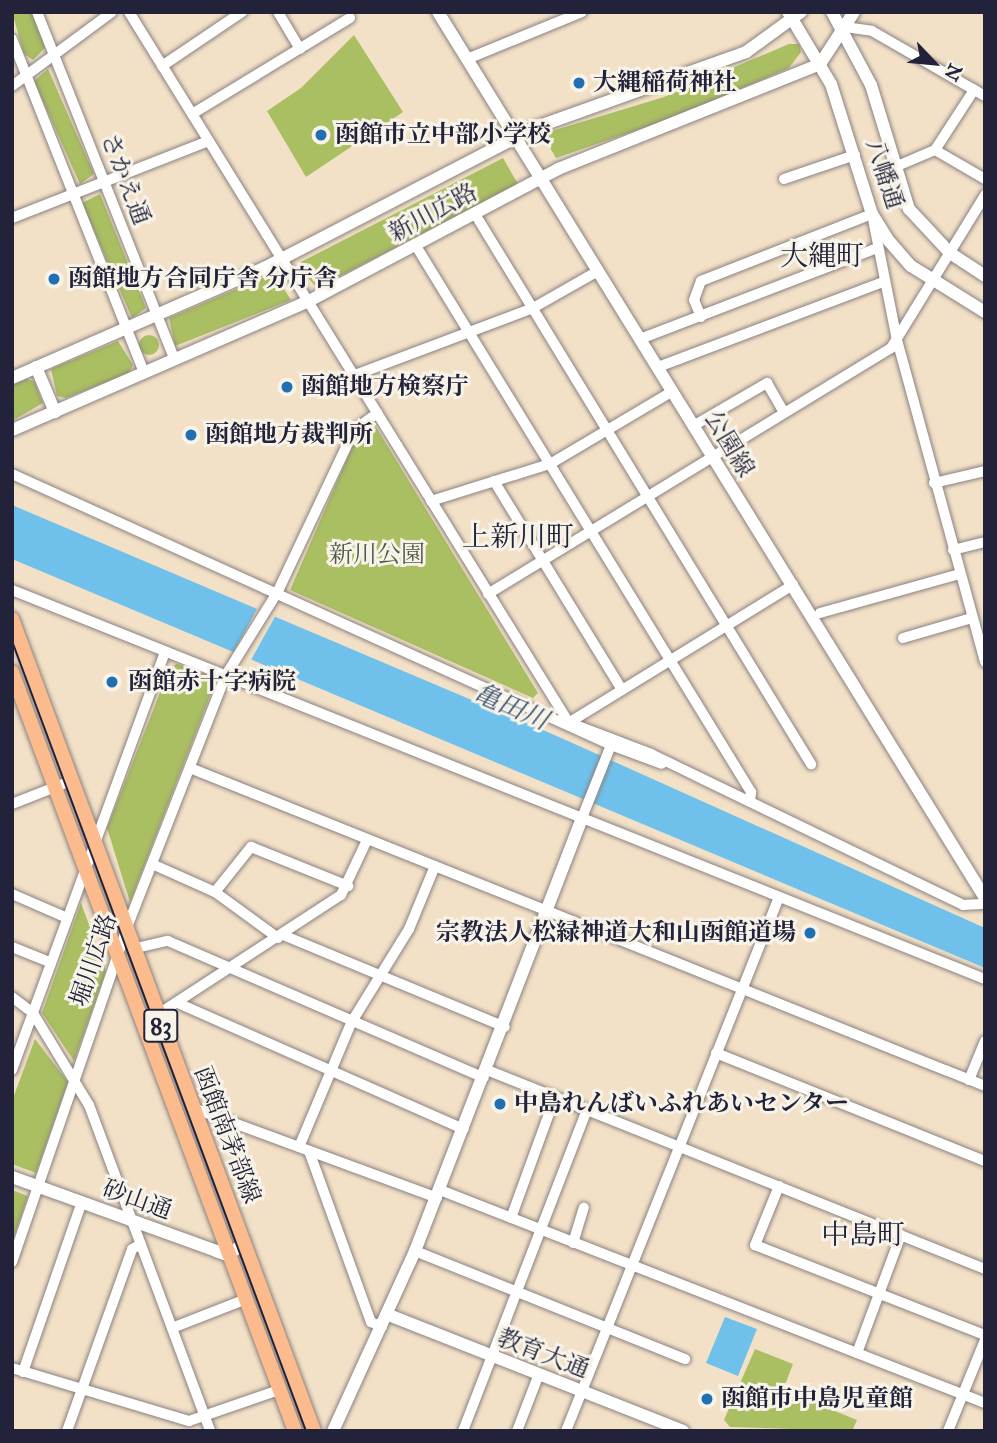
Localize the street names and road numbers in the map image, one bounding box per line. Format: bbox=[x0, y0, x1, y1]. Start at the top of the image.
street label: さかえ通 bbox=[94, 129, 156, 229]
street label: 八幡通 bbox=[859, 135, 909, 213]
street label: 新川広路 bbox=[384, 178, 482, 248]
street label: 公園線 bbox=[698, 406, 760, 482]
street label: 堀川広路 bbox=[65, 910, 123, 1010]
road number: 83 bbox=[142, 1007, 180, 1046]
street label: 函館南茅部線 bbox=[188, 1063, 266, 1207]
street label: 砂山通 bbox=[98, 1174, 176, 1226]
street label: 教育大通 bbox=[493, 1323, 593, 1385]

